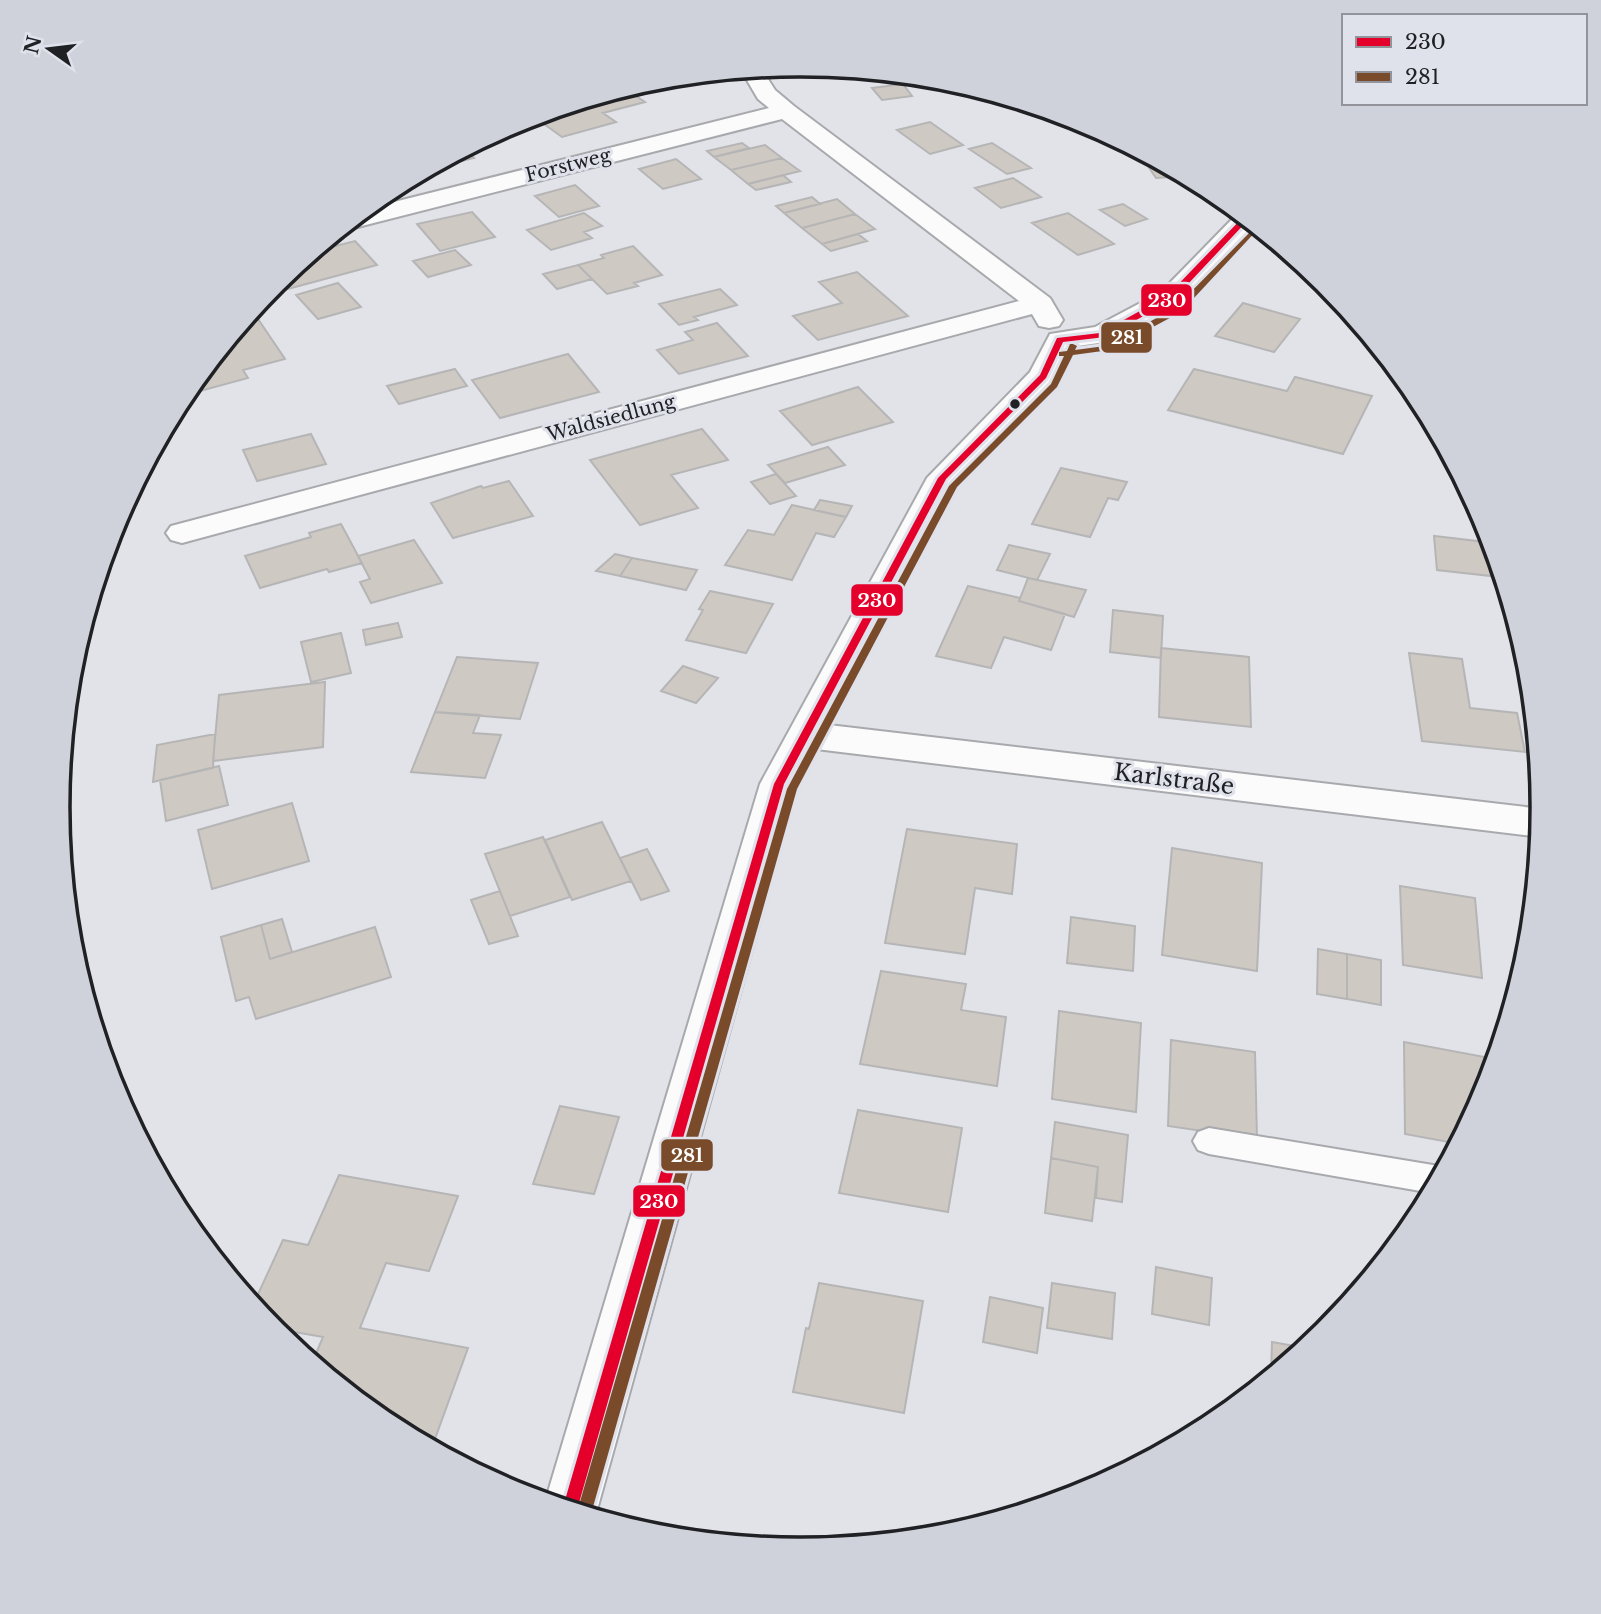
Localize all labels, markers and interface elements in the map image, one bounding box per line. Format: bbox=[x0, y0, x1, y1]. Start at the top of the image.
north arrow bbox=[14, 14, 84, 84]
legend bbox=[1342, 14, 1587, 105]
text: 230 bbox=[1405, 29, 1446, 55]
text: N bbox=[20, 33, 46, 56]
text: 281 bbox=[1405, 64, 1440, 90]
street label: Forstweg bbox=[523, 143, 614, 187]
line badge: 230 bbox=[1140, 283, 1193, 317]
text: 230 bbox=[1148, 289, 1186, 312]
line badge: 281 bbox=[1100, 321, 1153, 354]
text: 281 bbox=[1111, 326, 1143, 349]
street label: Waldsiedlung bbox=[543, 390, 679, 447]
unlabelled marker bbox=[1008, 397, 1022, 411]
line badge: 230 bbox=[850, 583, 904, 617]
text: 230 bbox=[858, 589, 896, 612]
street label: Karlstraße bbox=[1112, 758, 1236, 800]
line badge: 281 bbox=[660, 1138, 714, 1172]
text: 281 bbox=[671, 1144, 703, 1167]
line badge: 230 bbox=[632, 1184, 686, 1218]
text: 230 bbox=[640, 1190, 678, 1213]

